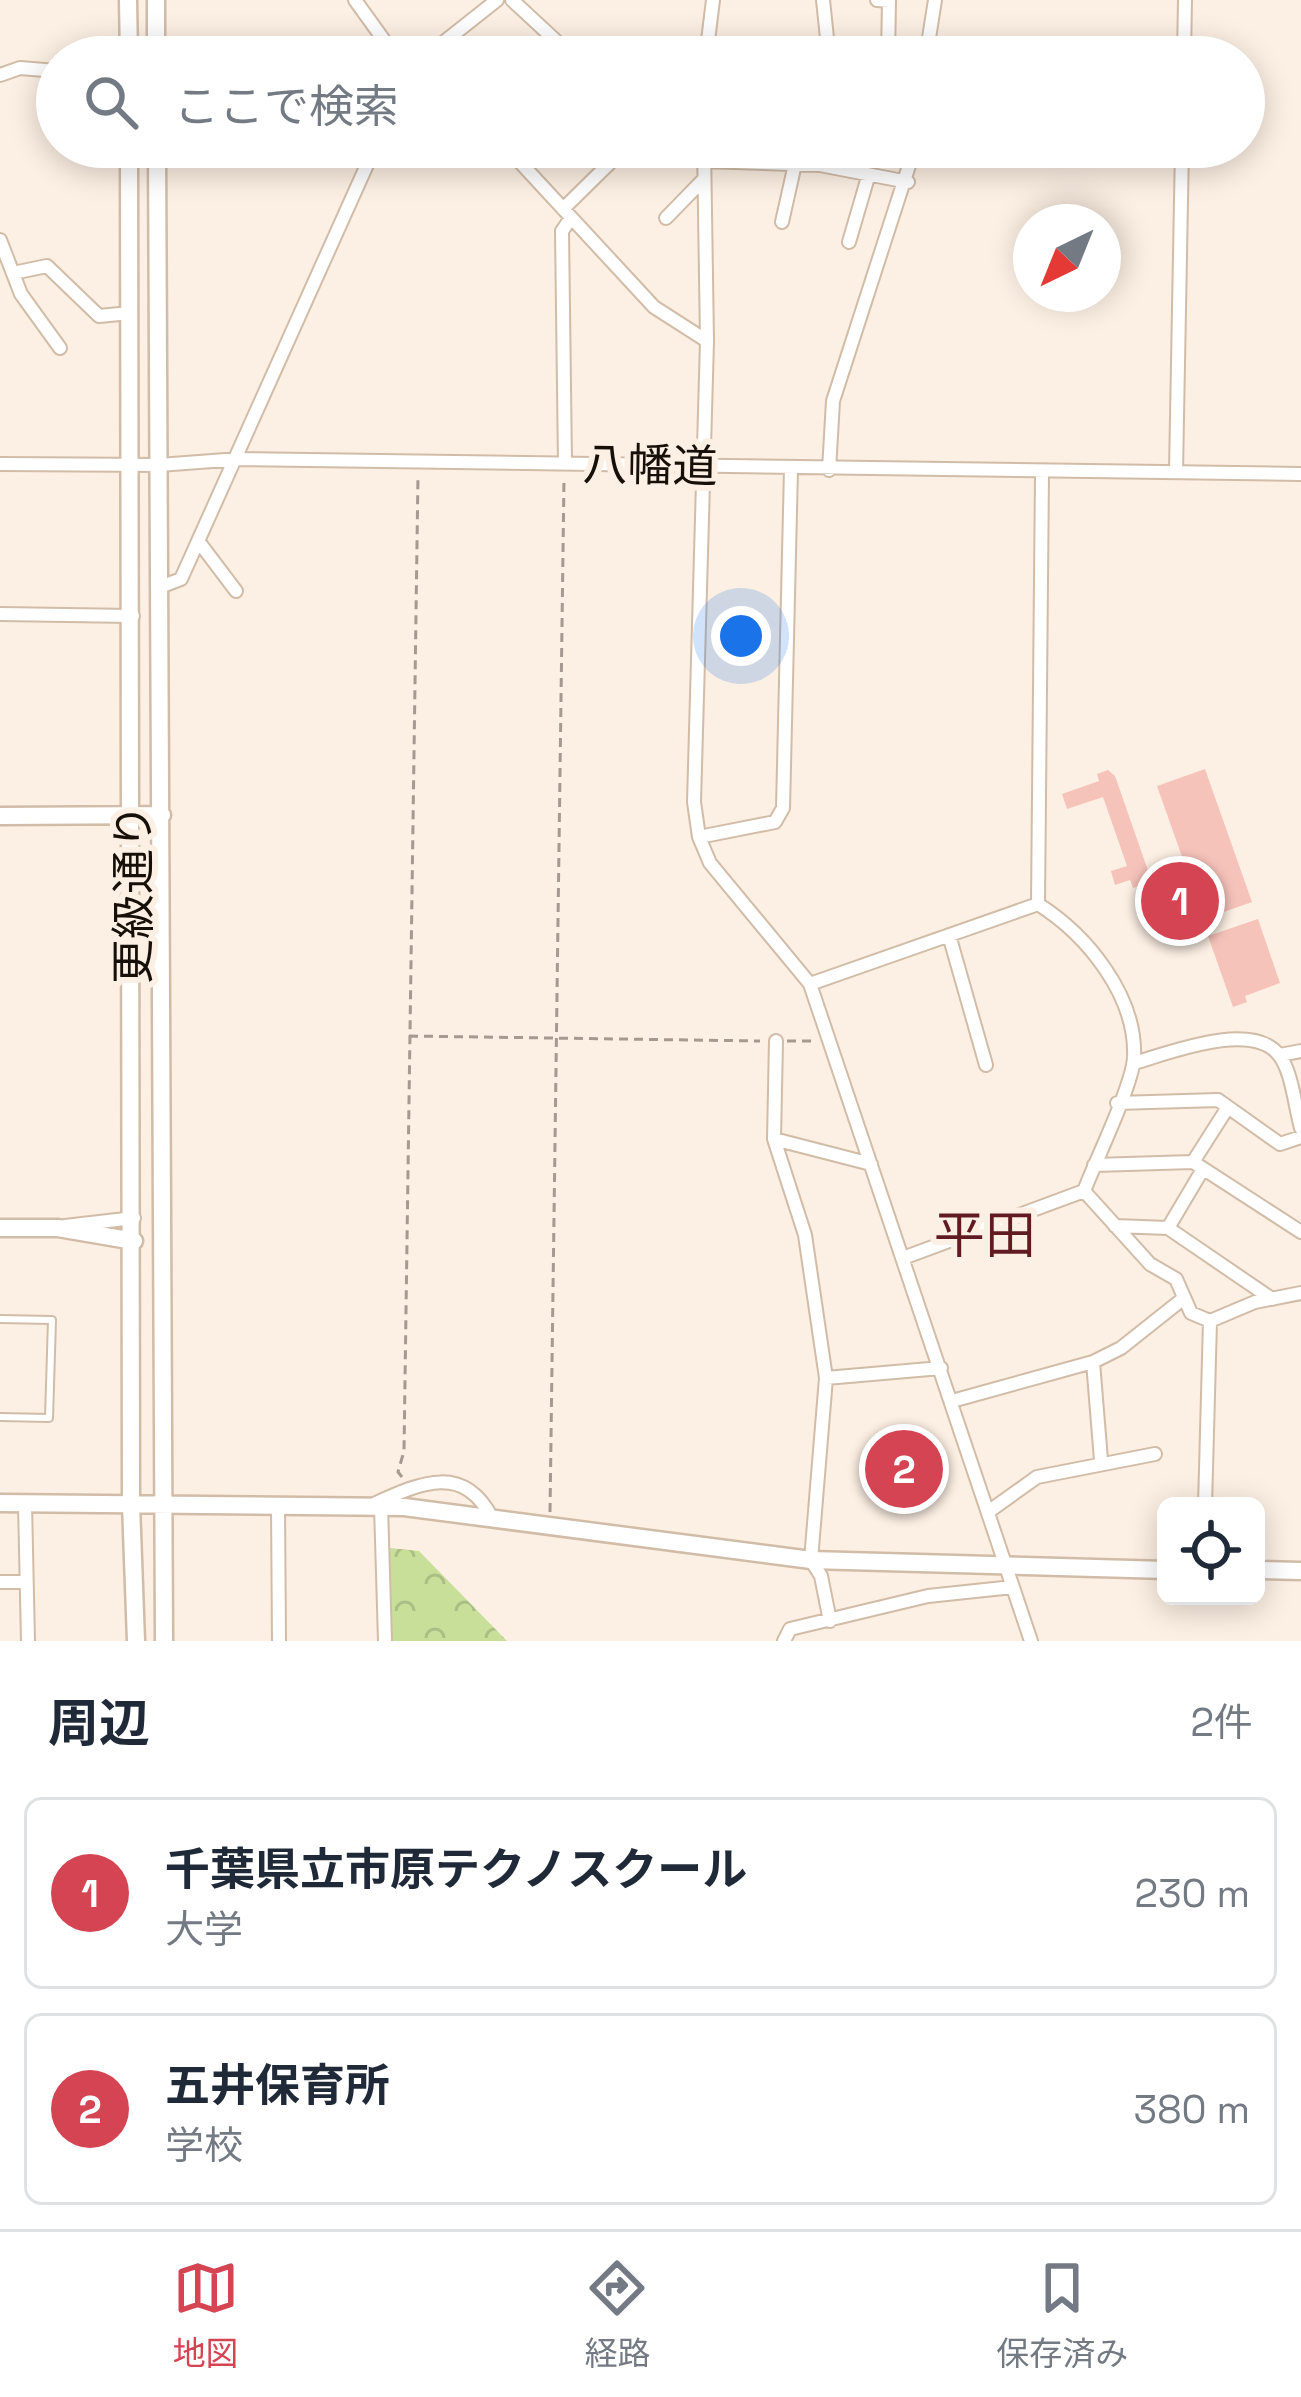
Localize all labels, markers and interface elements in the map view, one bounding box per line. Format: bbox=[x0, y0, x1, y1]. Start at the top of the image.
search box bbox=[36, 36, 1265, 168]
icon: search bbox=[78, 69, 144, 135]
text: ここで検索 bbox=[174, 78, 399, 135]
north arrow bbox=[1013, 204, 1121, 312]
street label: 八幡道 bbox=[582, 436, 718, 495]
your location bbox=[711, 606, 771, 666]
street label: 更級通り bbox=[105, 804, 162, 984]
pin: 1 bbox=[1141, 856, 1219, 946]
district label: 平田 bbox=[934, 1203, 1036, 1268]
pin: 2 bbox=[865, 1424, 943, 1514]
map controls bbox=[1157, 1497, 1265, 1605]
button: locate bbox=[1157, 1497, 1265, 1605]
text: 周辺 bbox=[48, 1691, 150, 1756]
text: 2件 bbox=[1190, 1698, 1253, 1747]
text: 千葉県立市原テクノスクール bbox=[165, 1841, 747, 1898]
text: 1 bbox=[81, 1869, 99, 1918]
text: 230 m bbox=[1135, 1869, 1250, 1918]
text: 大学 bbox=[165, 1905, 243, 1954]
text: 五井保育所 bbox=[165, 2057, 390, 2114]
text: 2 bbox=[78, 2085, 102, 2134]
text: 380 m bbox=[1134, 2085, 1250, 2134]
text: 学校 bbox=[165, 2121, 243, 2170]
tab: 地図 bbox=[173, 2255, 239, 2375]
tab: 経路 bbox=[584, 2255, 650, 2375]
tab: 保存済み bbox=[996, 2255, 1128, 2375]

